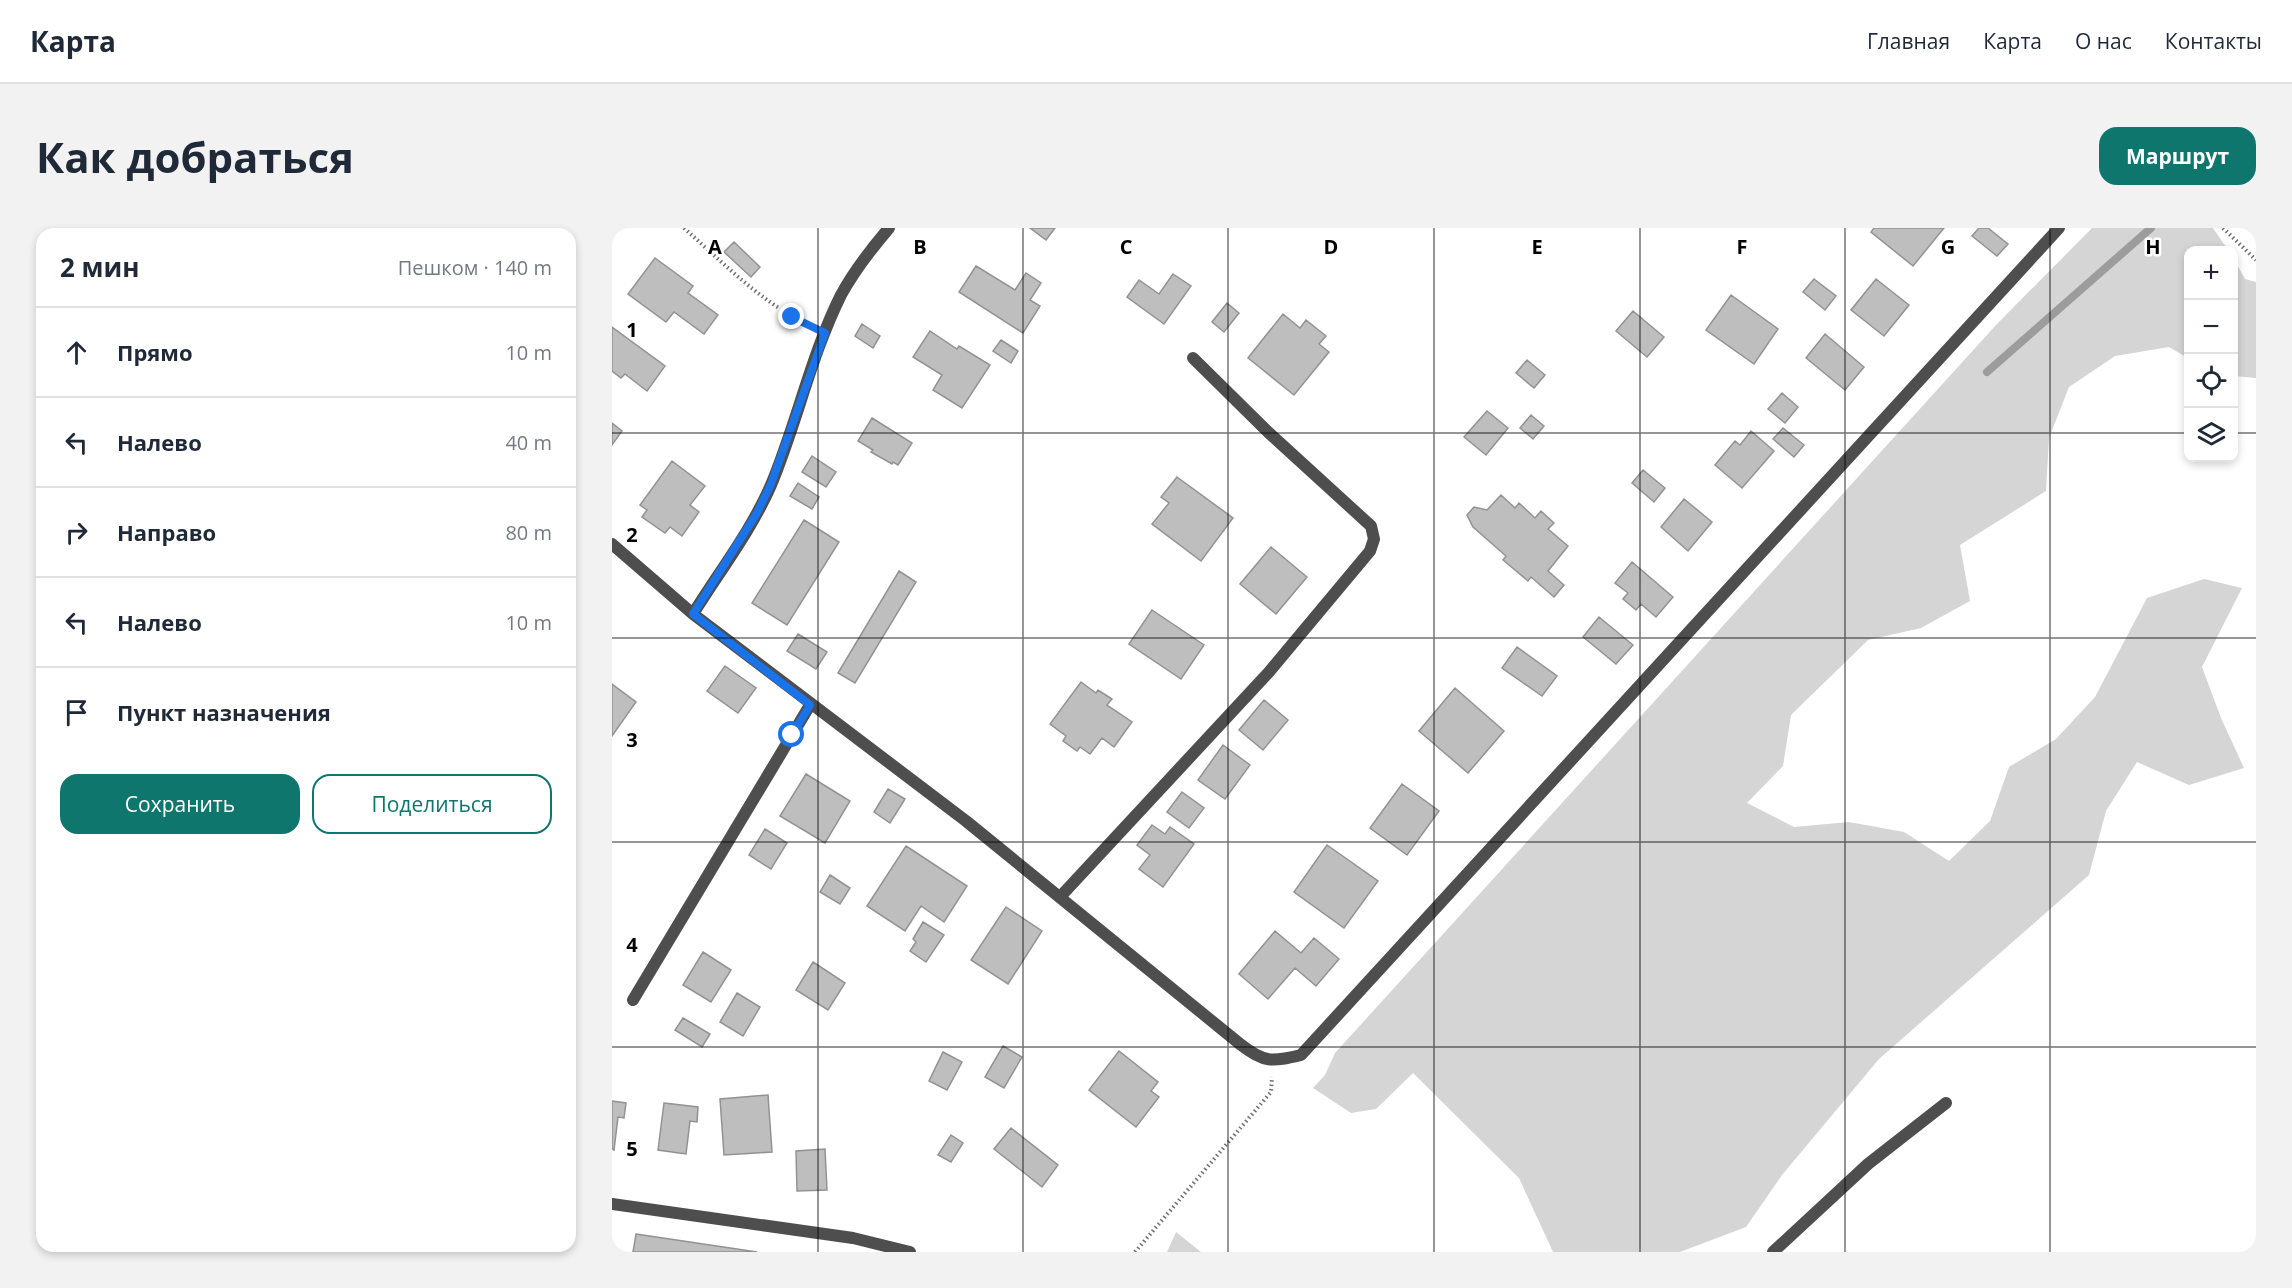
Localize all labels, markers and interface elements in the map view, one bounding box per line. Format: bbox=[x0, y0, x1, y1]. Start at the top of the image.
text: Карта bbox=[30, 22, 116, 60]
text: Главная bbox=[1867, 27, 1950, 55]
text: Карта bbox=[1983, 27, 2042, 55]
text: О нас bbox=[2075, 27, 2132, 55]
text: Контакты bbox=[2165, 27, 2262, 55]
button: Маршрут bbox=[2099, 127, 2256, 185]
text: Как добраться bbox=[36, 128, 354, 185]
text: A bbox=[708, 233, 722, 260]
text: B bbox=[913, 233, 927, 260]
text: C bbox=[1120, 233, 1133, 260]
text: D bbox=[1324, 233, 1338, 260]
text: E bbox=[1531, 233, 1543, 260]
text: F bbox=[1737, 233, 1747, 260]
text: G bbox=[1941, 233, 1955, 260]
text: H bbox=[2145, 233, 2161, 260]
map controls bbox=[2184, 246, 2238, 462]
button: + bbox=[2184, 246, 2238, 300]
text: 2 мин bbox=[60, 249, 140, 285]
text: Пешком · 140 m bbox=[398, 254, 552, 281]
button: − bbox=[2184, 300, 2238, 354]
route end bbox=[778, 303, 804, 329]
text: 1 bbox=[626, 316, 638, 343]
icon: ahead bbox=[60, 336, 93, 369]
text: Прямо bbox=[117, 337, 193, 367]
text: 10 m bbox=[505, 339, 552, 366]
button: locate bbox=[2184, 354, 2238, 408]
button: layers bbox=[2184, 408, 2238, 462]
icon: left bbox=[60, 426, 93, 459]
text: Налево bbox=[117, 427, 202, 457]
text: 40 m bbox=[505, 429, 552, 456]
icon: right bbox=[60, 516, 93, 549]
text: Направо bbox=[117, 517, 216, 547]
text: 80 m bbox=[505, 519, 552, 546]
text: 2 bbox=[626, 521, 638, 548]
icon: left bbox=[60, 606, 93, 639]
text: Налево bbox=[117, 607, 202, 637]
text: 10 m bbox=[505, 609, 552, 636]
icon: arrive bbox=[60, 696, 93, 729]
text: Пункт назначения bbox=[117, 697, 331, 727]
route start bbox=[778, 721, 804, 747]
text: 3 bbox=[626, 726, 638, 753]
button: Сохранить bbox=[60, 774, 300, 834]
button: Поделиться bbox=[312, 774, 552, 834]
text: 4 bbox=[626, 931, 638, 958]
text: 5 bbox=[626, 1135, 638, 1162]

